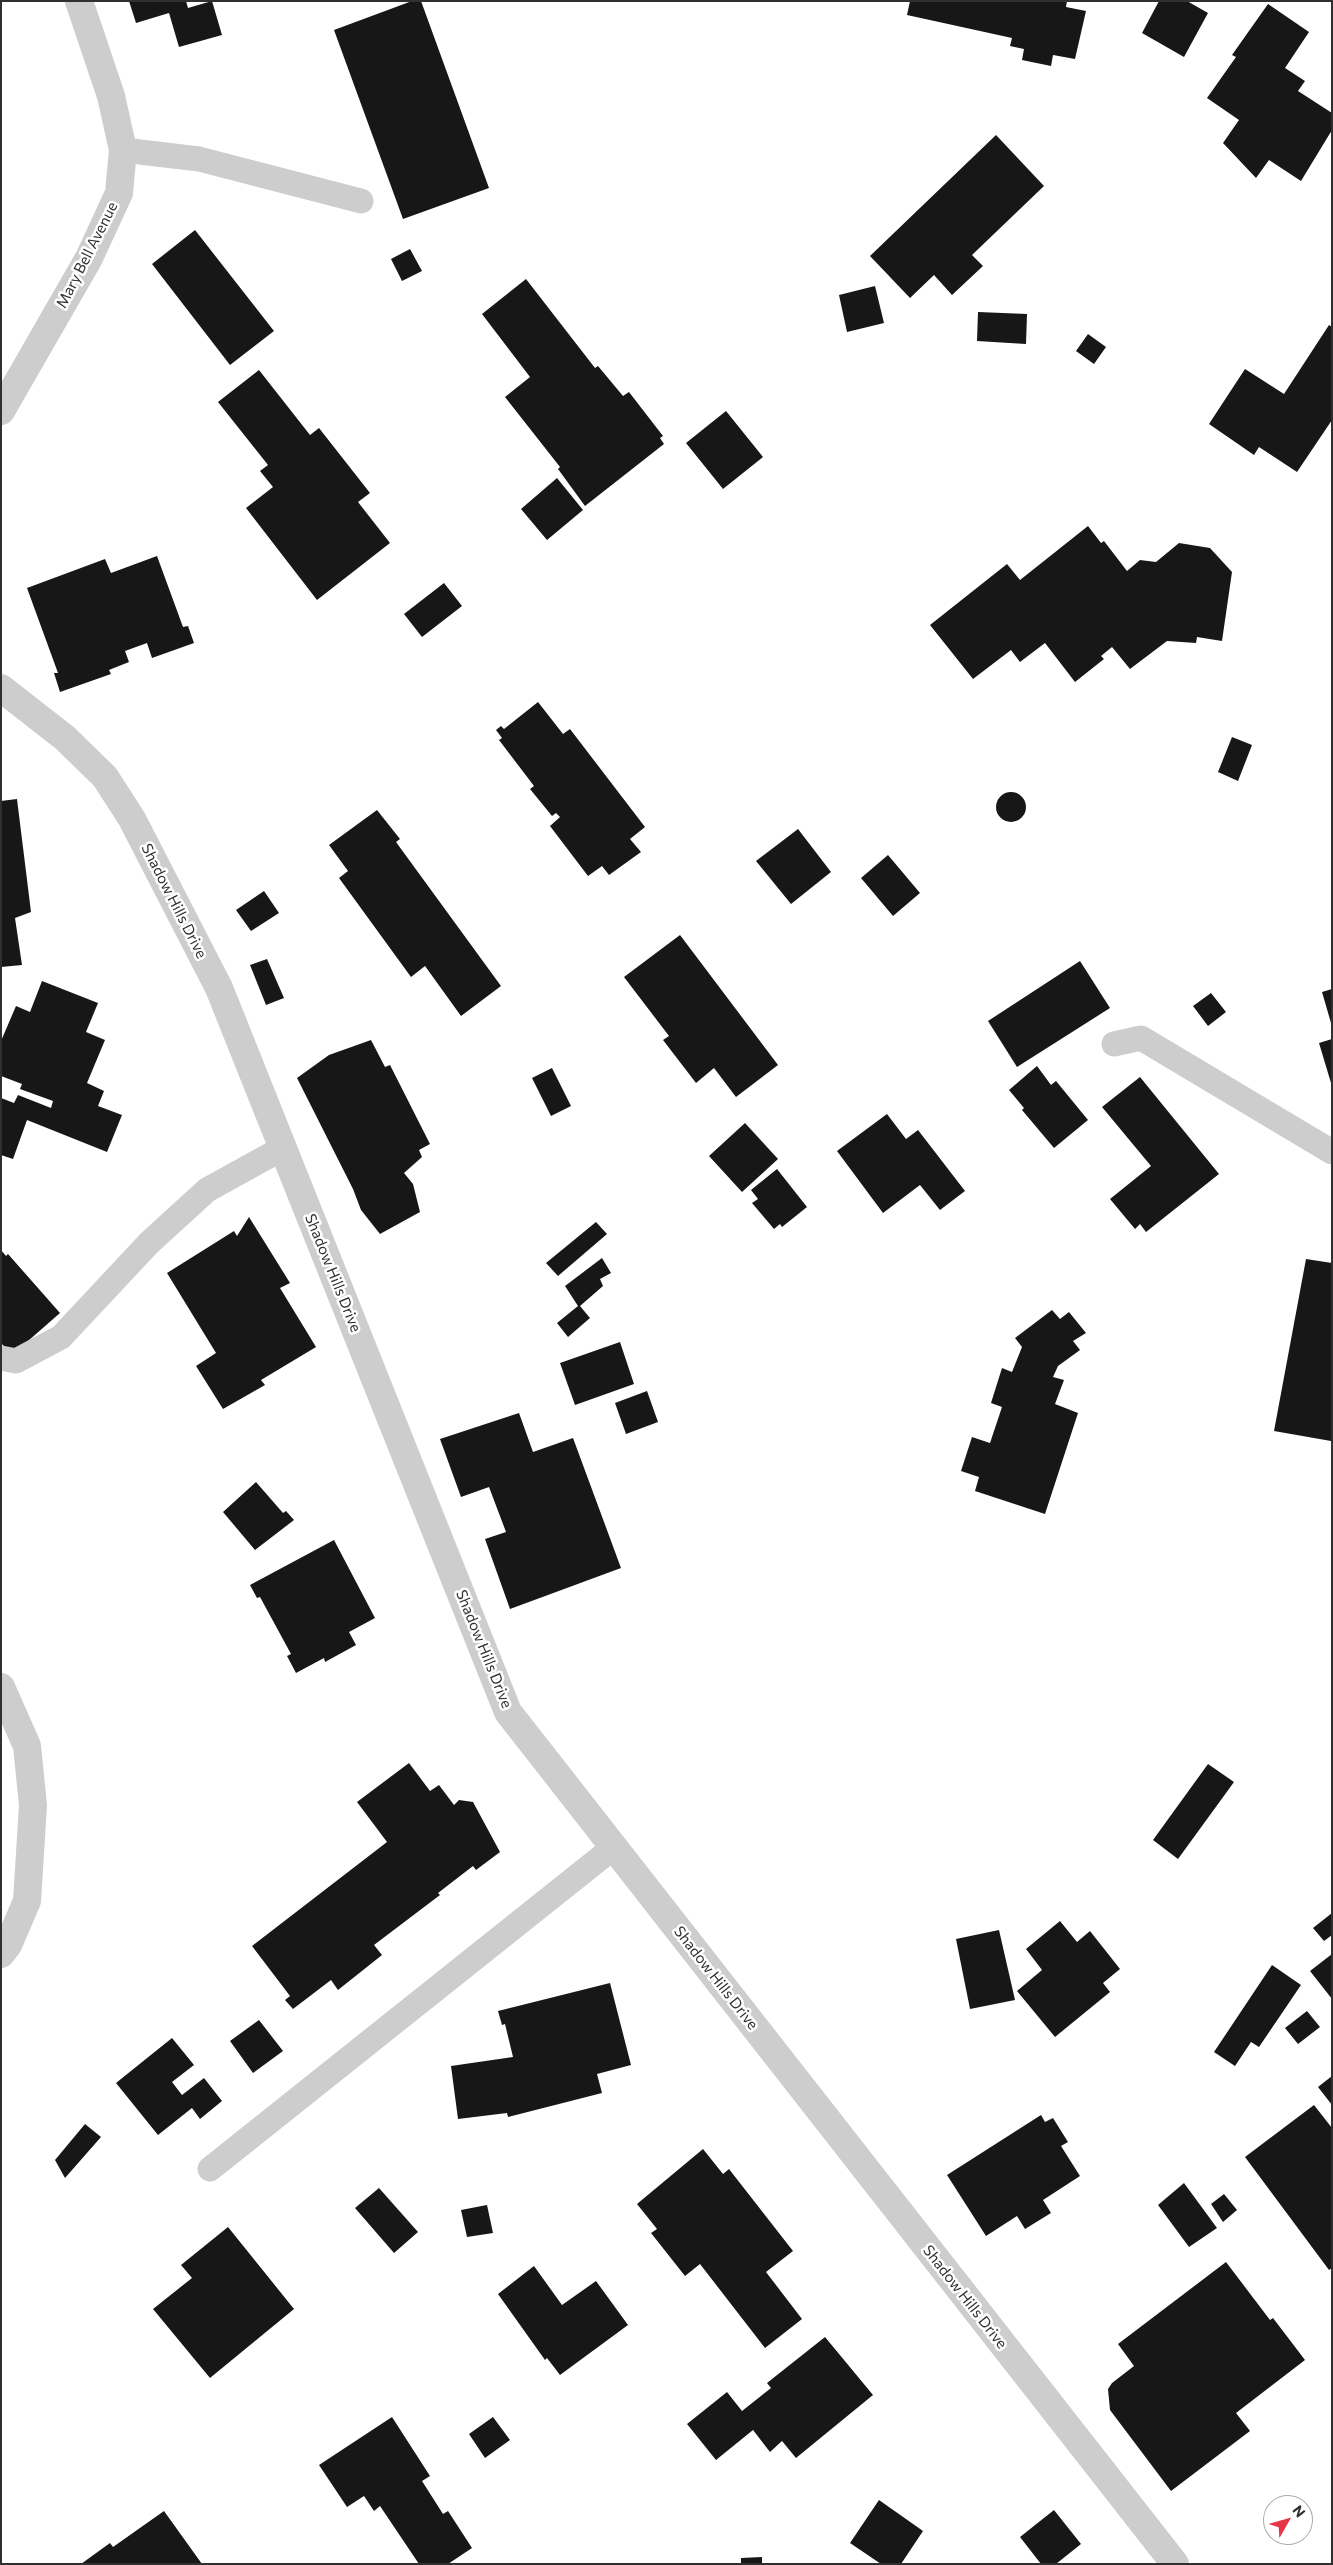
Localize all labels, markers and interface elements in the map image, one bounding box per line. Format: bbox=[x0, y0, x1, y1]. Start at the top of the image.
street label: Mary Bell Avenue bbox=[52, 199, 122, 311]
street label: Shadow Hills Drive bbox=[137, 841, 211, 961]
street label: Shadow Hills Drive bbox=[301, 1211, 365, 1335]
street label: Shadow Hills Drive bbox=[452, 1587, 516, 1711]
street label: Shadow Hills Drive bbox=[670, 1923, 762, 2033]
street label: Shadow Hills Drive bbox=[919, 2242, 1011, 2352]
north arrow bbox=[1263, 2495, 1313, 2545]
text: N bbox=[1289, 2502, 1309, 2520]

